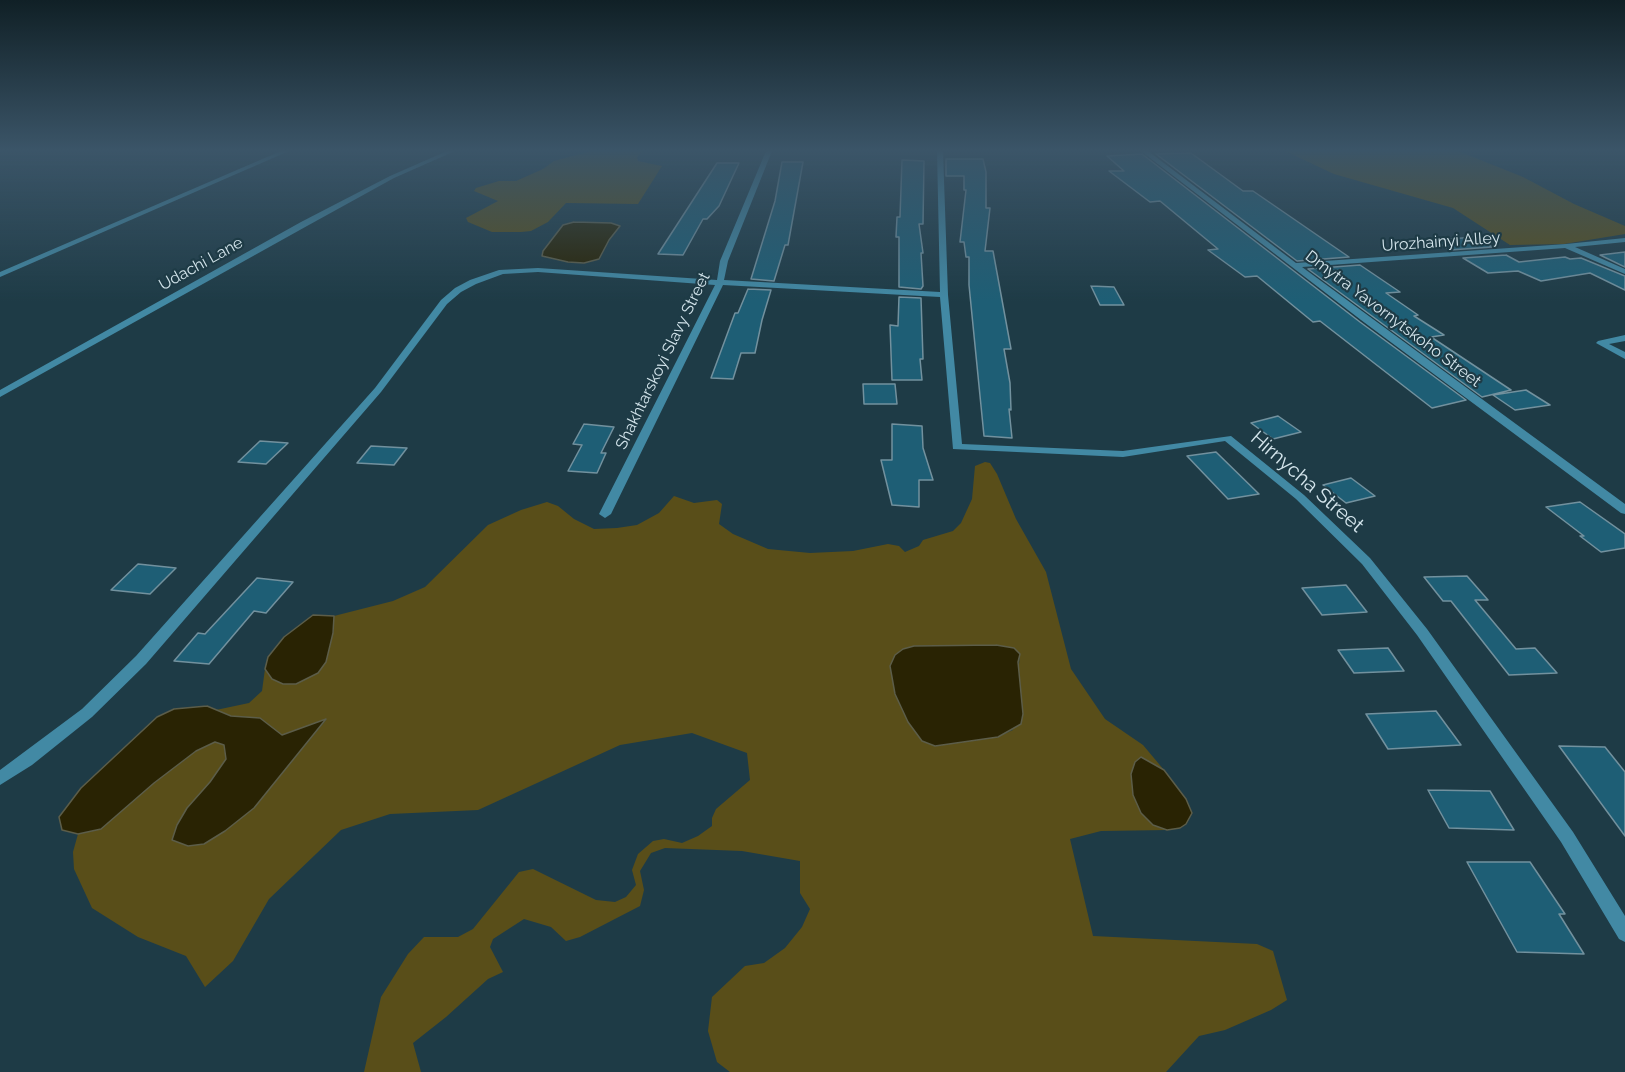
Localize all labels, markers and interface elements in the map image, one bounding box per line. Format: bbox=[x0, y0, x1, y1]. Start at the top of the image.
street label: Urozhainyi Alley bbox=[1381, 228, 1501, 256]
street label: Udachi Lane bbox=[156, 233, 246, 295]
street label: Dmytra Yavornytskoho Street bbox=[1301, 247, 1485, 391]
street label: Shakhtarskoyi Slavy Street bbox=[612, 269, 714, 453]
street label: Hirnycha Street bbox=[1245, 426, 1369, 538]

